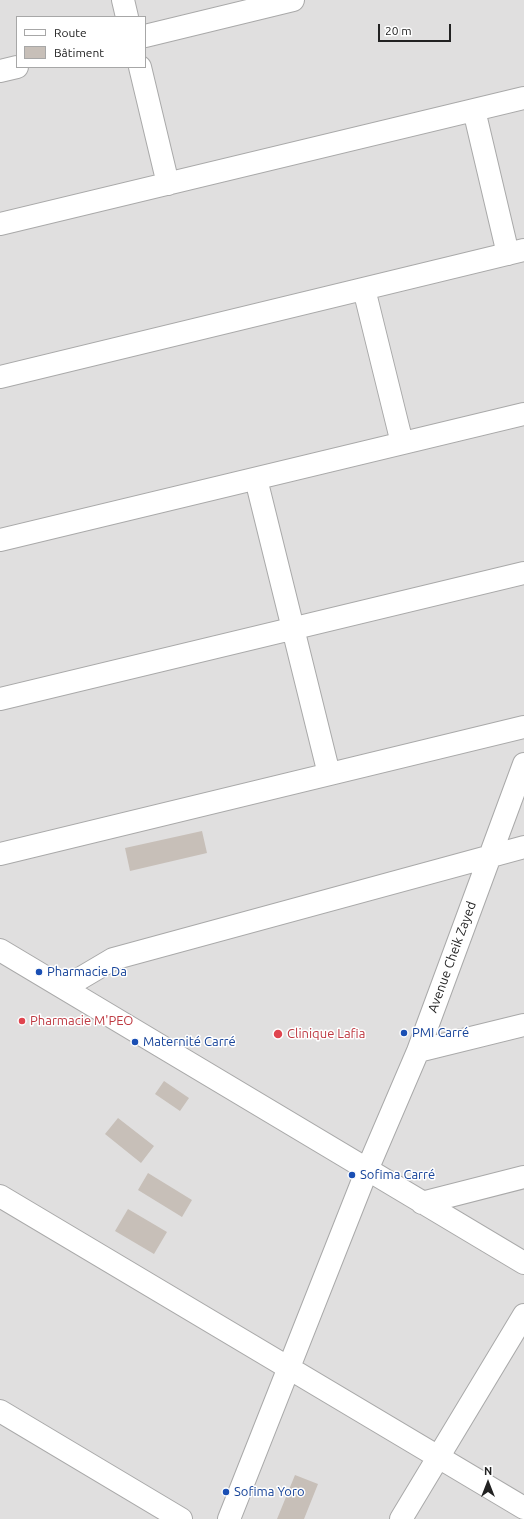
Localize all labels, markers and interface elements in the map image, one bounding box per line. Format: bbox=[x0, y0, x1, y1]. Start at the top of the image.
legend bbox=[16, 16, 146, 68]
scale bar bbox=[380, 16, 453, 42]
text: 20 m bbox=[385, 24, 412, 37]
text: Route bbox=[54, 26, 87, 39]
text: Bâtiment bbox=[54, 46, 104, 59]
street label: Avenue Cheik Zayed bbox=[425, 899, 479, 1015]
place label: Pharmacie Da bbox=[47, 964, 127, 980]
marker: Pharmacie Da bbox=[34, 967, 44, 977]
place label: Pharmacie M'PEO bbox=[30, 1013, 133, 1029]
marker: Pharmacie M'PEO bbox=[17, 1016, 27, 1026]
place label: PMI Carré bbox=[412, 1025, 469, 1041]
place label: Clinique Lafia bbox=[287, 1026, 365, 1042]
marker: Clinique Lafia bbox=[272, 1028, 284, 1040]
marker: PMI Carré bbox=[399, 1028, 409, 1038]
place label: Maternité Carré bbox=[143, 1034, 236, 1050]
marker: Maternité Carré bbox=[130, 1037, 140, 1047]
place label: Sofima Carré bbox=[360, 1167, 435, 1183]
marker: Sofima Carré bbox=[347, 1170, 357, 1180]
north arrow bbox=[468, 1463, 508, 1503]
text: N bbox=[484, 1465, 492, 1477]
place label: Sofima Yoro bbox=[234, 1484, 304, 1500]
marker: Sofima Yoro bbox=[221, 1487, 231, 1497]

